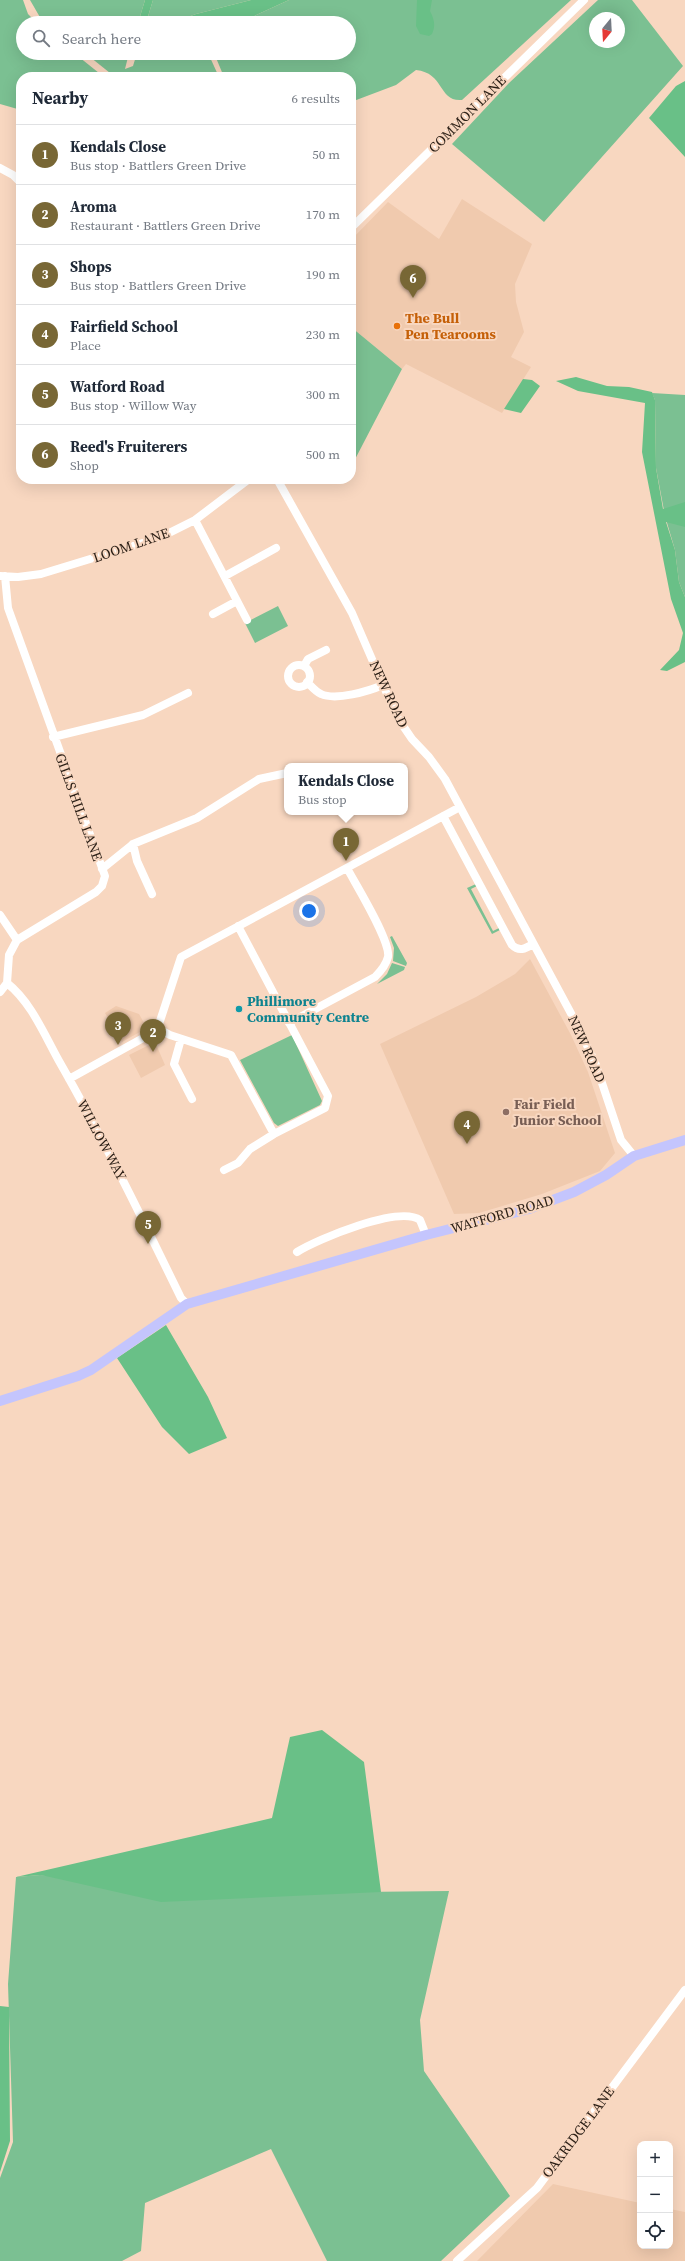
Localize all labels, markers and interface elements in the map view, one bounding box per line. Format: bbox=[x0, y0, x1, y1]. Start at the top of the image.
north arrow bbox=[589, 12, 625, 48]
search box bbox=[16, 16, 356, 60]
icon: search bbox=[30, 27, 52, 49]
text: Search here bbox=[62, 28, 141, 49]
street label: COMMON LANE bbox=[424, 71, 510, 157]
text: Nearby bbox=[32, 86, 88, 110]
text: 6 results bbox=[292, 90, 340, 107]
text: Kendals Close bbox=[70, 136, 166, 157]
text: 1 bbox=[41, 146, 49, 163]
text: 50 m bbox=[312, 146, 340, 163]
text: Bus stop · Battlers Green Drive bbox=[70, 157, 246, 174]
text: Aroma bbox=[70, 196, 117, 217]
text: 2 bbox=[41, 206, 49, 223]
text: 170 m bbox=[306, 206, 340, 223]
text: Restaurant · Battlers Green Drive bbox=[70, 217, 261, 234]
text: Shops bbox=[70, 256, 112, 277]
pin: 6 bbox=[400, 265, 426, 298]
text: 3 bbox=[41, 266, 49, 283]
text: 190 m bbox=[306, 266, 340, 283]
text: Bus stop · Battlers Green Drive bbox=[70, 277, 246, 294]
place label: The Bull Pen Tearooms bbox=[405, 308, 496, 344]
text: Fairfield School bbox=[70, 316, 178, 337]
marker: The Bull Pen Tearooms bbox=[392, 321, 402, 331]
text: 4 bbox=[41, 326, 49, 343]
text: 230 m bbox=[306, 326, 340, 343]
text: Place bbox=[70, 337, 101, 354]
text: Watford Road bbox=[70, 376, 165, 397]
text: 5 bbox=[41, 386, 49, 403]
text: 300 m bbox=[306, 386, 340, 403]
text: Bus stop · Willow Way bbox=[70, 397, 197, 414]
text: Reed's Fruiterers bbox=[70, 436, 187, 457]
text: 6 bbox=[41, 446, 49, 463]
text: 500 m bbox=[306, 446, 340, 463]
text: Shop bbox=[70, 457, 99, 474]
street label: LOOM LANE bbox=[90, 523, 172, 567]
street label: NEW ROAD bbox=[365, 657, 413, 731]
street label: GILLS HILL LANE bbox=[50, 750, 108, 864]
popup bbox=[284, 763, 408, 815]
text: Kendals Close bbox=[298, 770, 394, 791]
text: Bus stop bbox=[298, 791, 347, 808]
pin: 1 bbox=[333, 828, 359, 861]
your location bbox=[299, 901, 319, 921]
place label: Phillimore Community Centre bbox=[247, 991, 369, 1027]
marker: Phillimore Community Centre bbox=[234, 1004, 244, 1014]
pin: 3 bbox=[105, 1012, 131, 1045]
street label: NEW ROAD bbox=[563, 1012, 611, 1086]
pin: 2 bbox=[140, 1019, 166, 1052]
place label: Fair Field Junior School bbox=[513, 1094, 602, 1130]
street label: WILLOW WAY bbox=[72, 1096, 132, 1184]
marker: Fair Field Junior School bbox=[501, 1107, 511, 1117]
pin: 4 bbox=[454, 1111, 480, 1144]
street label: WATFORD ROAD bbox=[448, 1190, 556, 1238]
pin: 5 bbox=[135, 1211, 161, 1244]
street label: OAKRIDGE LANE bbox=[537, 2082, 619, 2182]
map controls bbox=[637, 2141, 673, 2249]
button: + bbox=[637, 2141, 673, 2177]
button: − bbox=[637, 2177, 673, 2213]
button: locate bbox=[637, 2213, 673, 2249]

